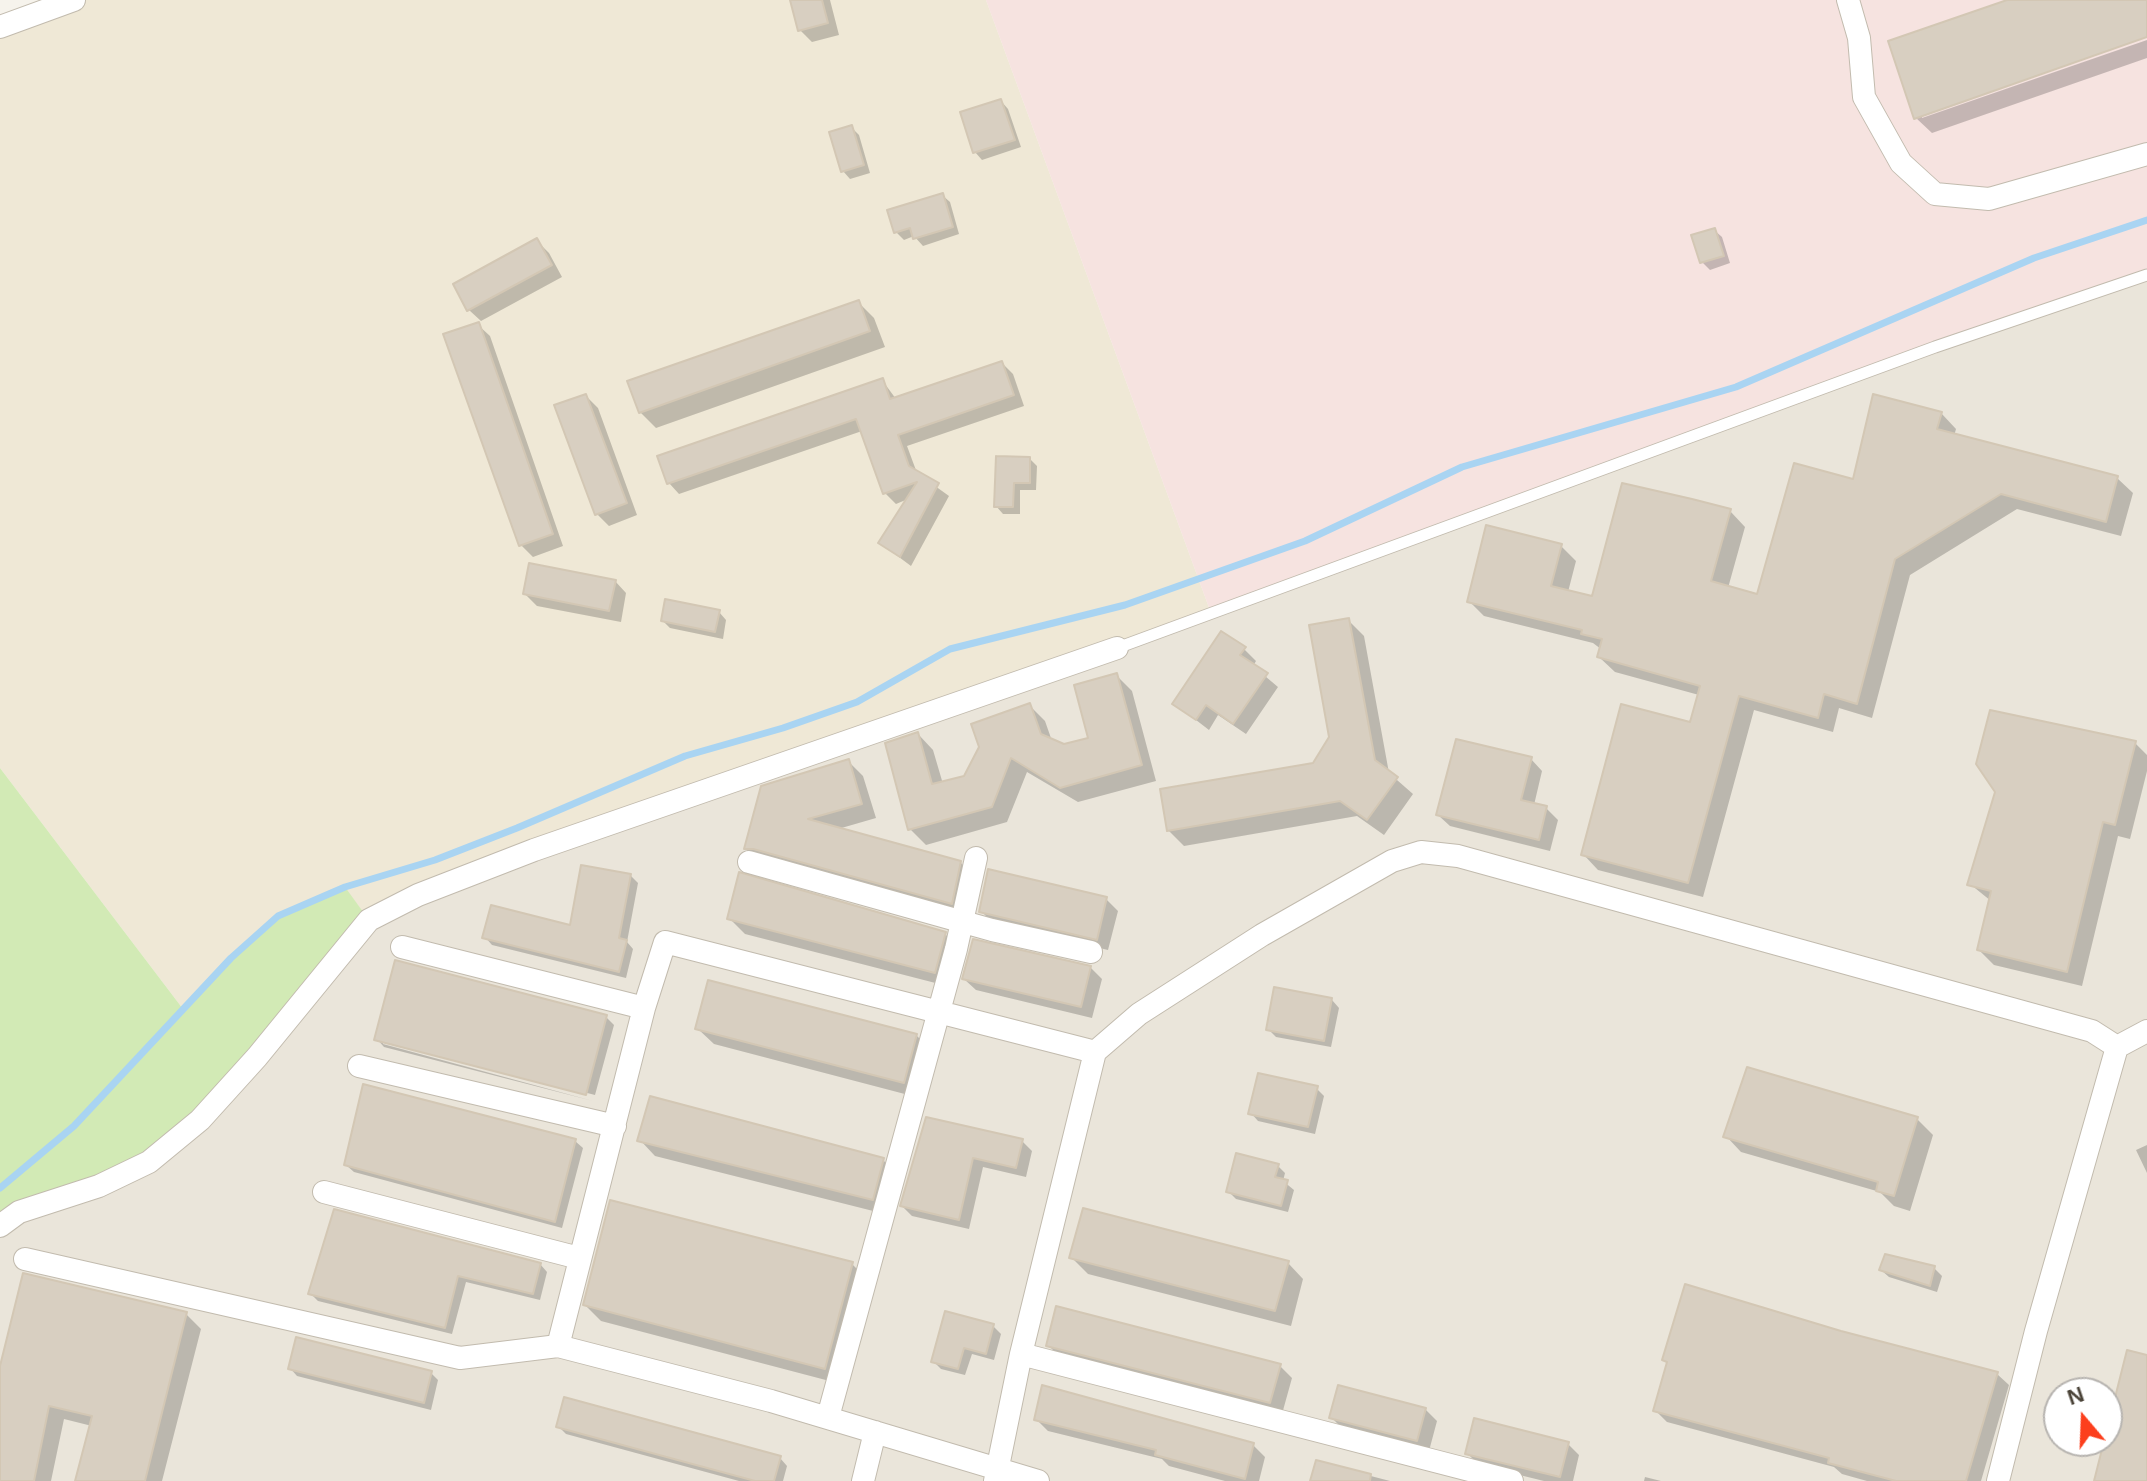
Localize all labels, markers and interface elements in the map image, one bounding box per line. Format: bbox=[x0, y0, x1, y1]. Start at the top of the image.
north arrow bbox=[2043, 1377, 2123, 1457]
text: N bbox=[2064, 1381, 2087, 1410]

